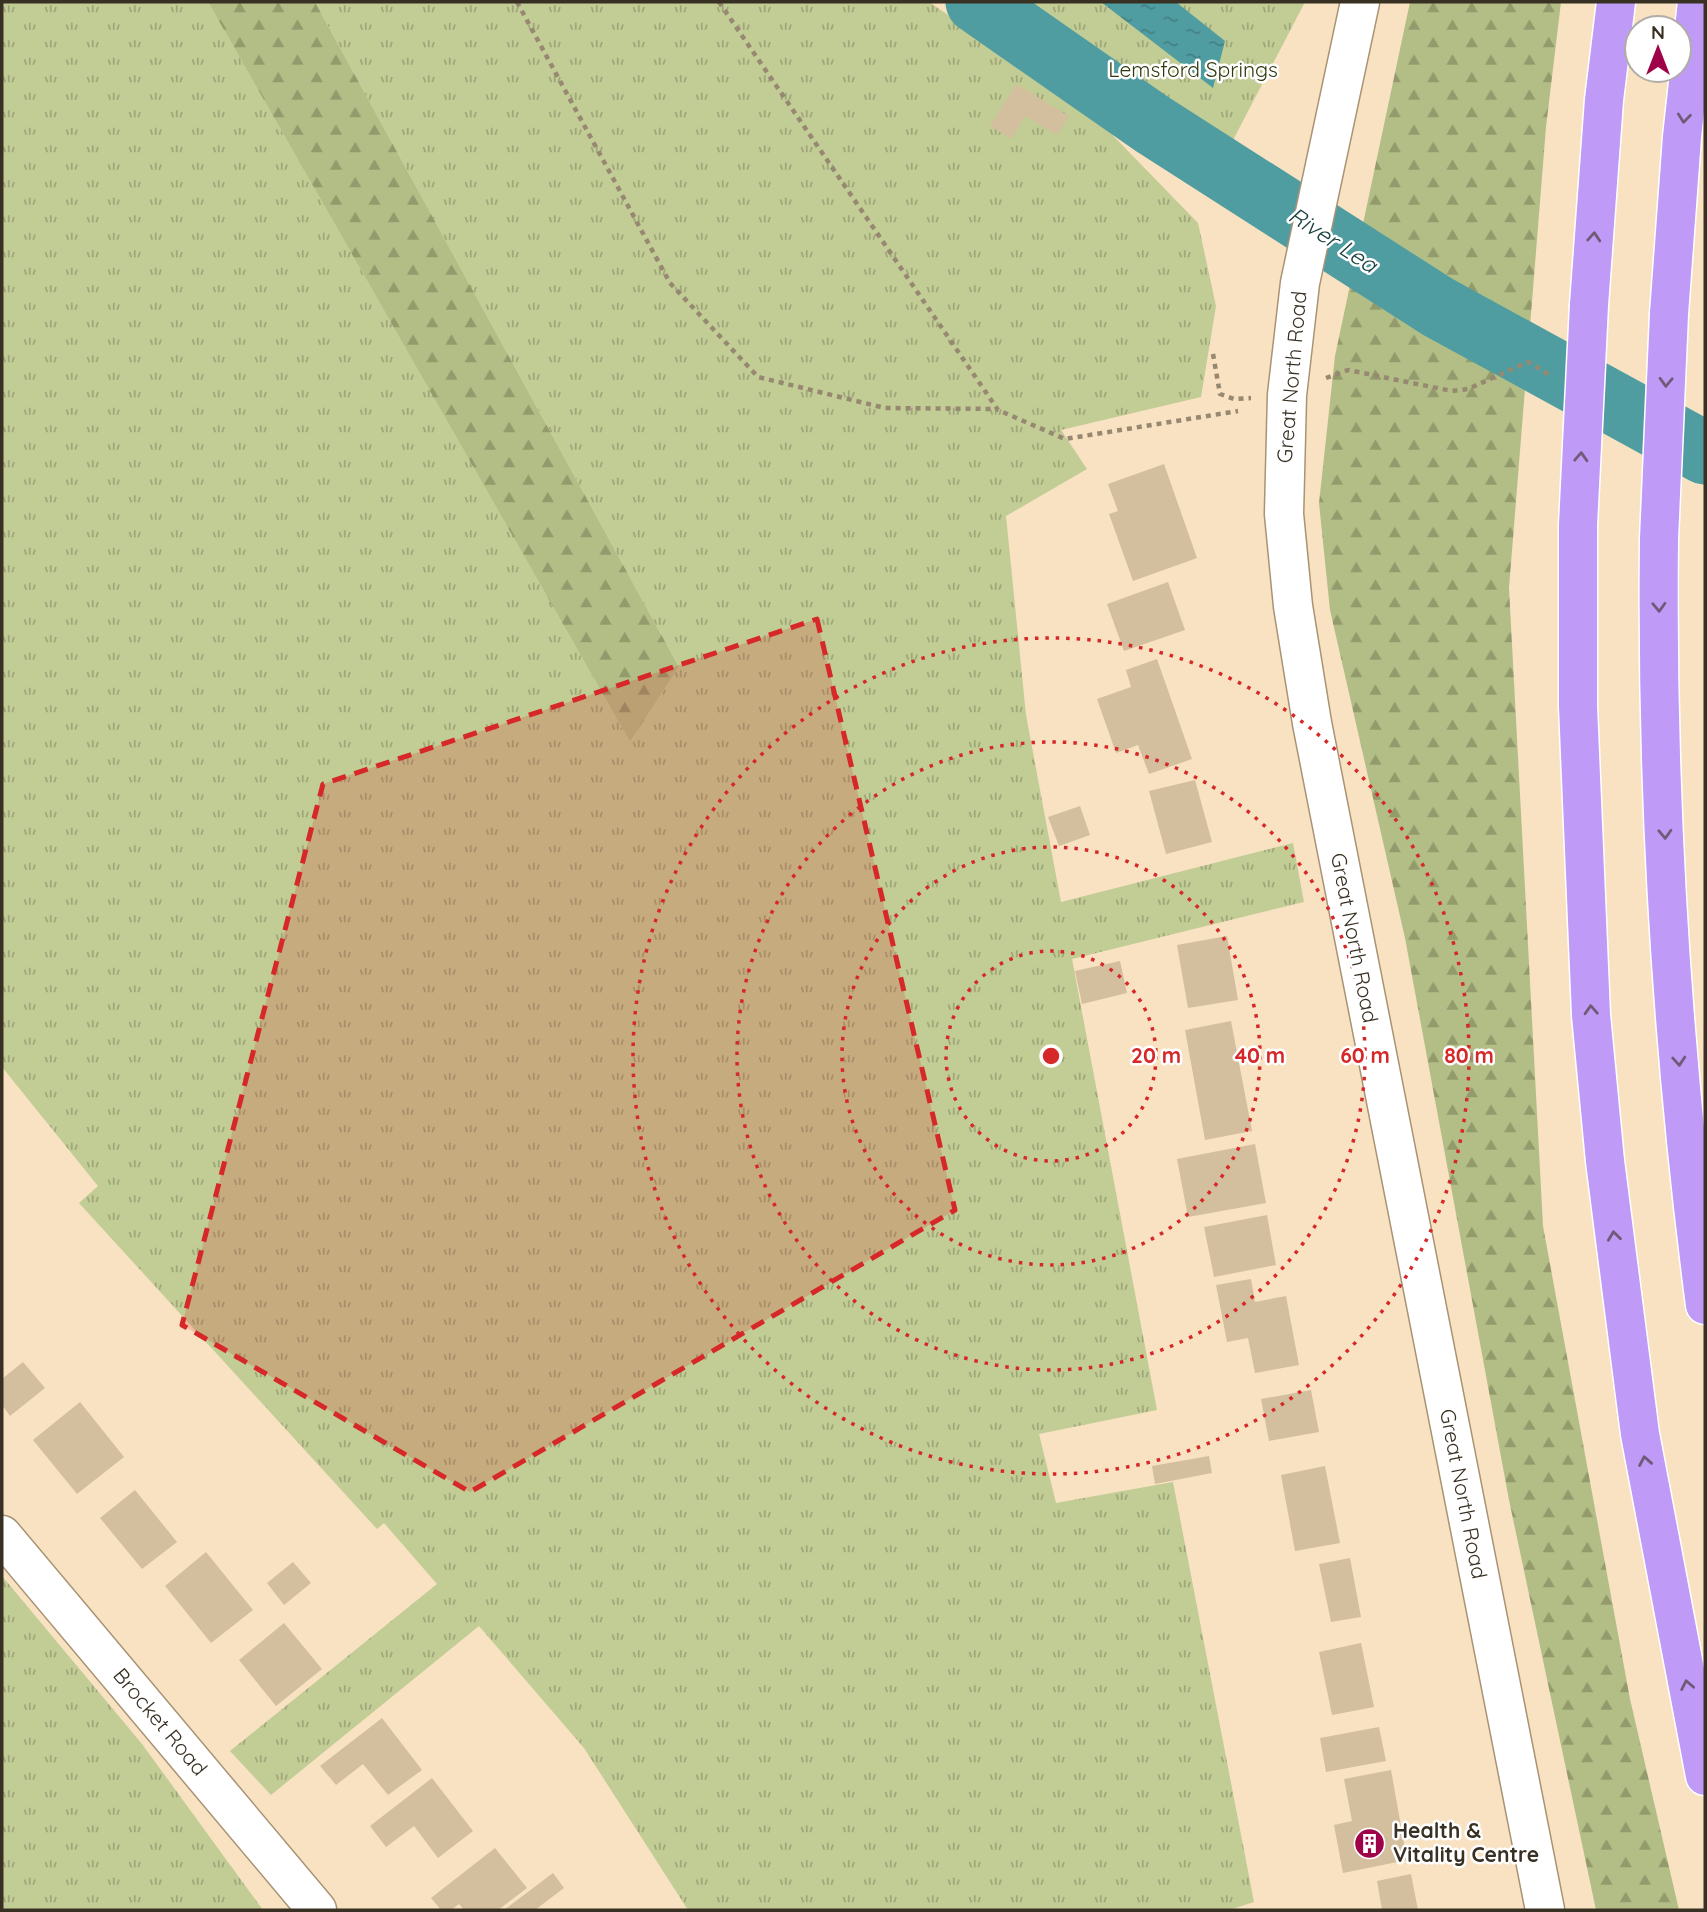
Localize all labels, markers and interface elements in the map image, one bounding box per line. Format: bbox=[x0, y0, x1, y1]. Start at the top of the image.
north arrow bbox=[1623, 14, 1693, 84]
text: N bbox=[1651, 20, 1665, 44]
park label: Lemsford Springs bbox=[1108, 56, 1278, 82]
one-way arrow bbox=[1677, 112, 1692, 124]
water label: River Lea bbox=[1284, 200, 1384, 279]
one-way arrow bbox=[1586, 231, 1601, 242]
street label: Great North Road bbox=[1271, 290, 1311, 464]
one-way arrow bbox=[1658, 377, 1673, 388]
one-way arrow bbox=[1574, 451, 1589, 462]
one-way arrow bbox=[1652, 602, 1667, 613]
one-way arrow bbox=[1658, 829, 1673, 840]
street label: Great North Road bbox=[1326, 851, 1384, 1025]
one-way arrow bbox=[1584, 1004, 1599, 1015]
text: 20 m bbox=[1131, 1042, 1181, 1068]
text: 40 m bbox=[1235, 1042, 1285, 1068]
text: 60 m bbox=[1340, 1042, 1390, 1068]
text: 80 m bbox=[1444, 1042, 1494, 1068]
centre of rings bbox=[1039, 1044, 1063, 1068]
one-way arrow bbox=[1671, 1056, 1686, 1067]
one-way arrow bbox=[1607, 1230, 1622, 1242]
street label: Great North Road bbox=[1435, 1407, 1493, 1581]
one-way arrow bbox=[1638, 1455, 1653, 1467]
street label: Brocket Road bbox=[108, 1662, 213, 1780]
one-way arrow bbox=[1680, 1679, 1695, 1691]
place label: Health & Vitality Centre bbox=[1393, 1817, 1539, 1867]
building icon: Health & Vitality Centre bbox=[1353, 1826, 1387, 1860]

